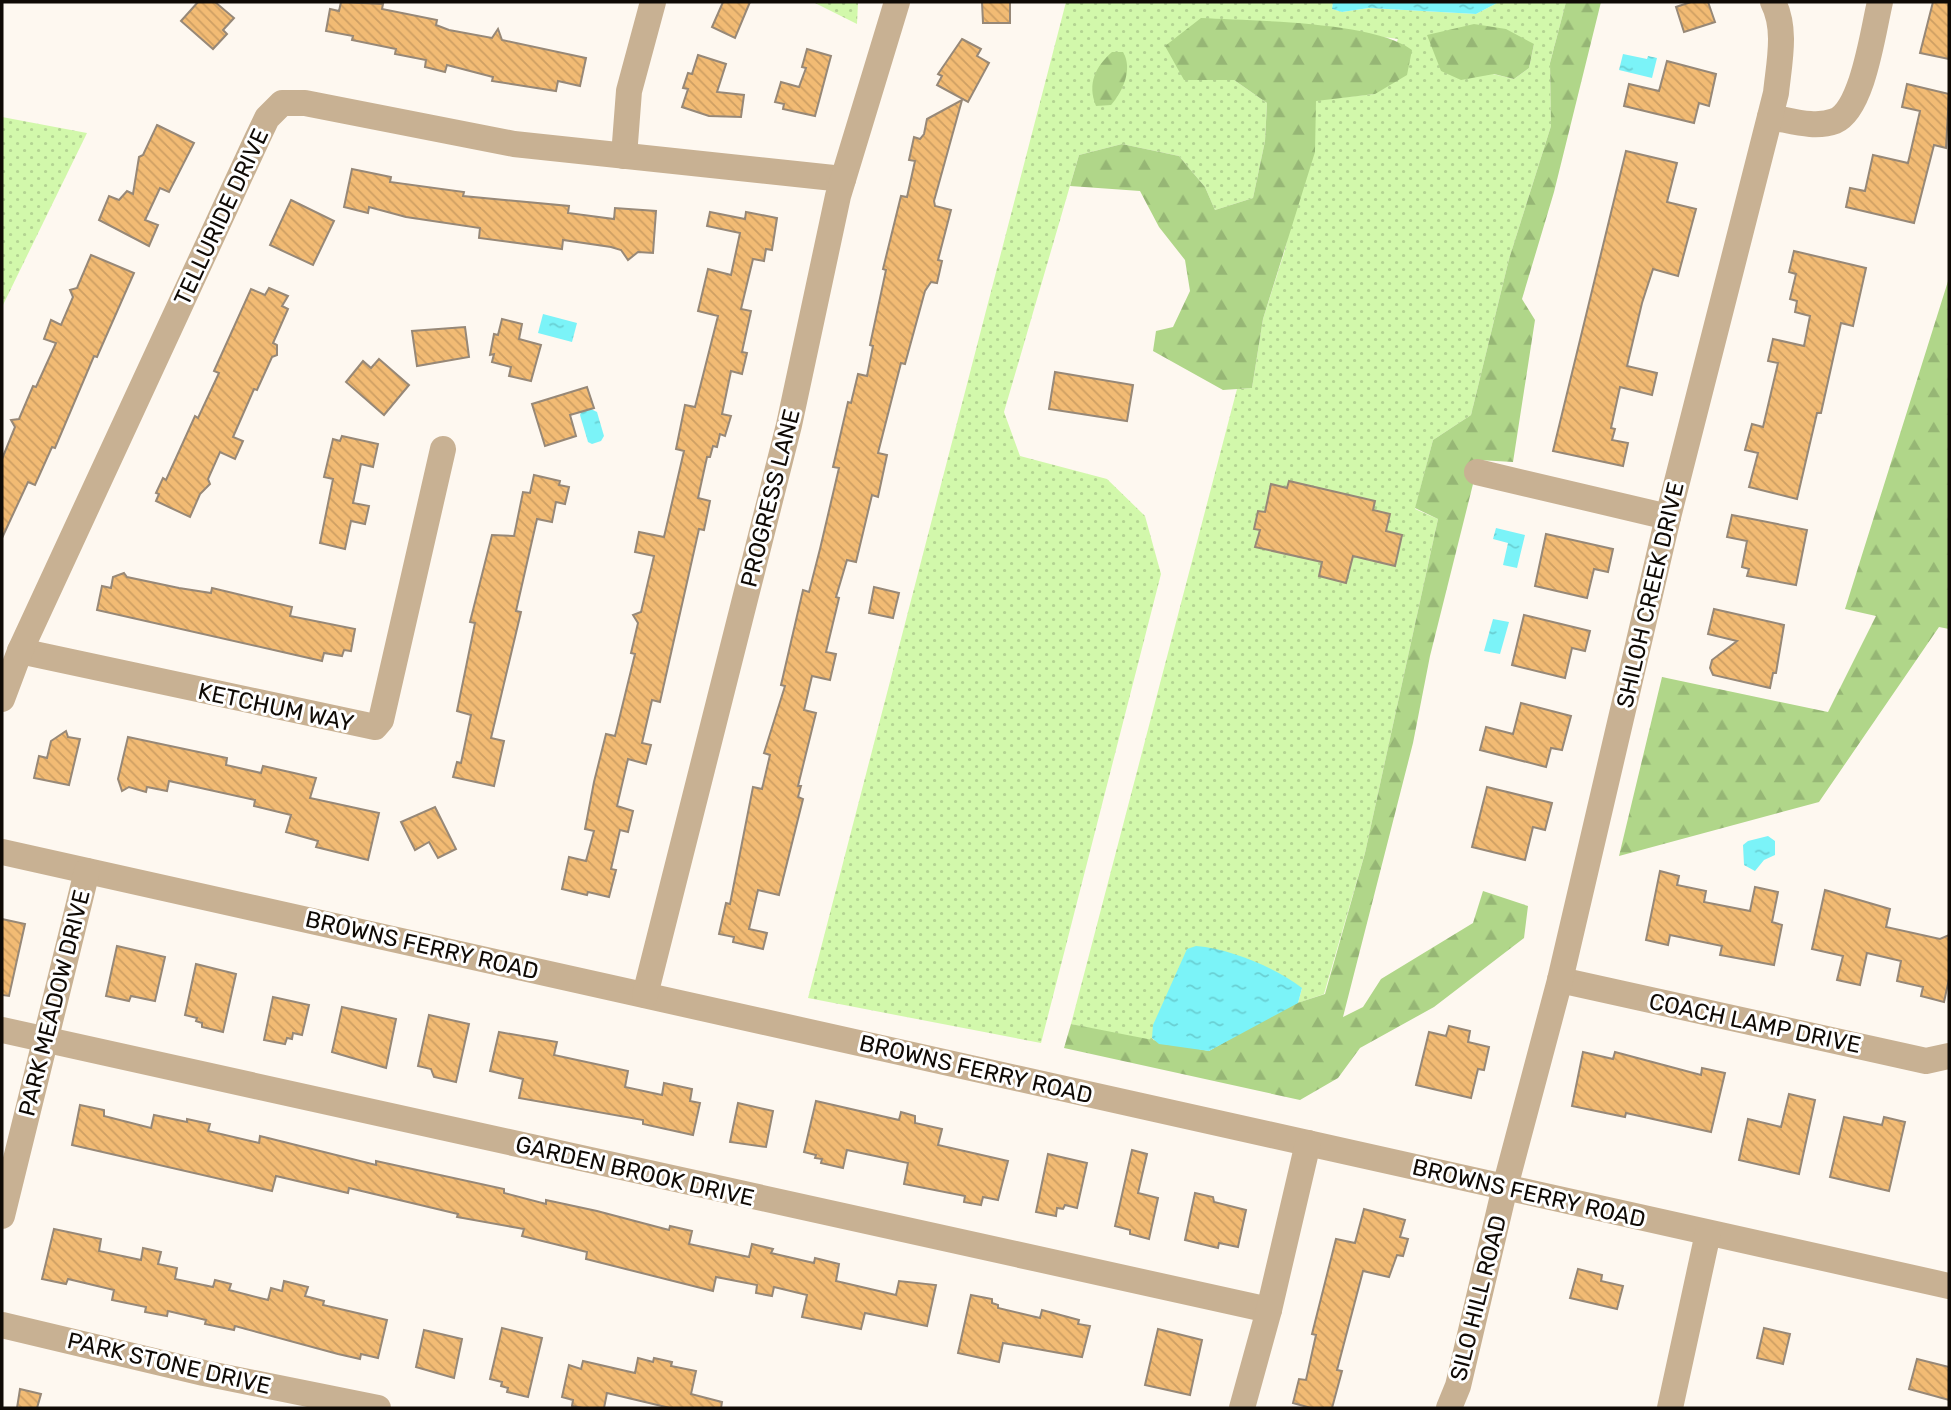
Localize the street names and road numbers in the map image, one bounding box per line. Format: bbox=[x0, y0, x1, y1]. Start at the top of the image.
street label: TELLURIDE DRIVE bbox=[168, 124, 274, 310]
street label: PROGRESS LANE bbox=[734, 406, 806, 590]
street label: SHILOH CREEK DRIVE bbox=[1610, 479, 1690, 711]
street label: KETCHUM WAY bbox=[196, 677, 357, 737]
street label: PARK MEADOW DRIVE bbox=[12, 887, 96, 1119]
street label: BROWNS FERRY ROAD bbox=[303, 905, 541, 985]
street label: COACH LAMP DRIVE bbox=[1647, 987, 1863, 1059]
street label: BROWNS FERRY ROAD bbox=[857, 1029, 1095, 1109]
street label: GARDEN BROOK DRIVE bbox=[513, 1130, 757, 1212]
street label: BROWNS FERRY ROAD bbox=[1410, 1153, 1648, 1233]
street label: SILO HILL ROAD bbox=[1444, 1212, 1512, 1384]
street label: PARK STONE DRIVE bbox=[65, 1326, 273, 1400]

